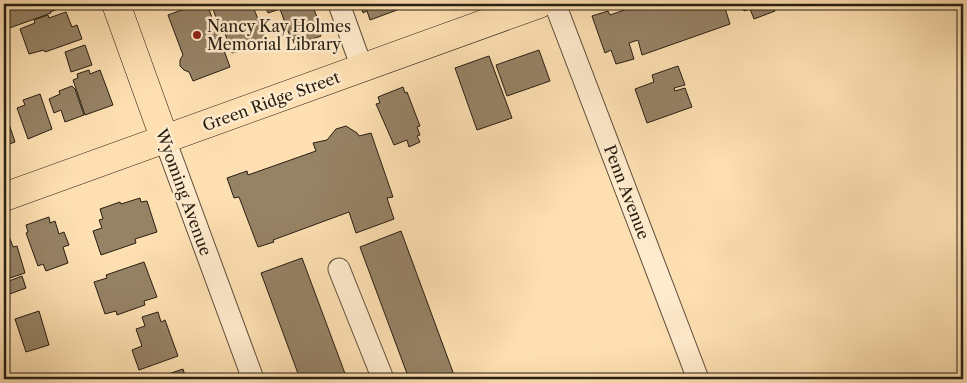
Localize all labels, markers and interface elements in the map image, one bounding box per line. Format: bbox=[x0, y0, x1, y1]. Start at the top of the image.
place label: Nancy Kay Holmes Memorial Library bbox=[207, 16, 351, 54]
marker: Nancy Kay Holmes Memorial Library bbox=[191, 29, 203, 41]
street label: Green Ridge Street bbox=[200, 67, 343, 135]
street label: Wyoming Avenue bbox=[151, 125, 216, 258]
street label: Penn Avenue bbox=[600, 142, 654, 242]

